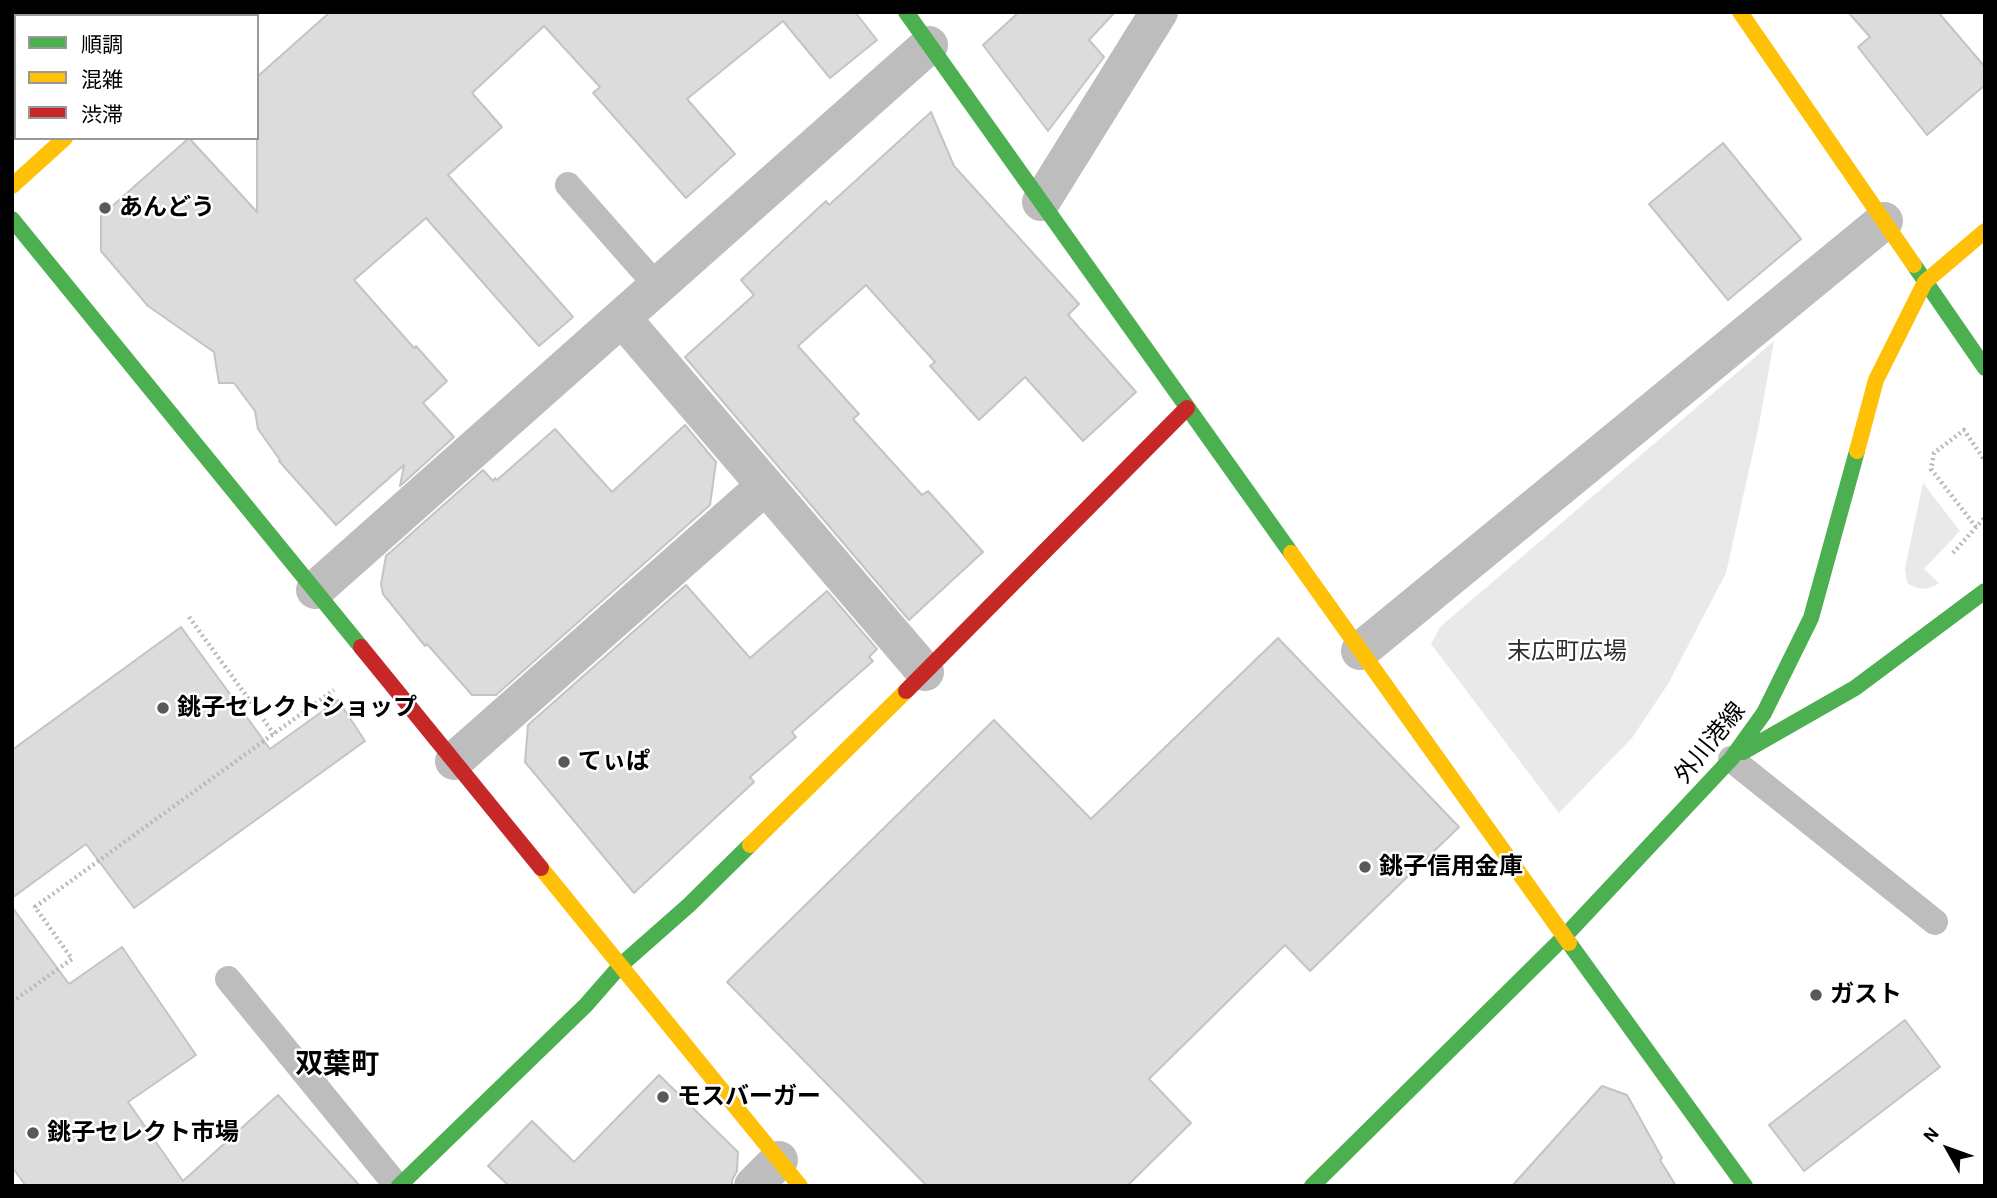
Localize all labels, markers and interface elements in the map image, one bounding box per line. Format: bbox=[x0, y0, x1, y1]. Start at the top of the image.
legend bbox=[14, 14, 259, 140]
text: 順調 bbox=[81, 35, 123, 56]
text: 混雑 bbox=[81, 70, 123, 91]
text: 渋滞 bbox=[81, 105, 123, 126]
place label: あんどう bbox=[119, 194, 215, 222]
marker: あんどう bbox=[97, 200, 113, 216]
park label: 末広町広場 bbox=[1507, 638, 1627, 666]
place label: 銚子セレクトショップ bbox=[177, 694, 417, 722]
street label: 外川港線 bbox=[1669, 697, 1751, 789]
marker: 銚子セレクトショップ bbox=[155, 700, 171, 716]
place label: てぃぱ bbox=[578, 748, 650, 776]
marker: てぃぱ bbox=[556, 754, 572, 770]
place label: 銚子信用金庫 bbox=[1379, 853, 1523, 881]
marker: 銚子信用金庫 bbox=[1357, 859, 1373, 875]
place label: ガスト bbox=[1830, 981, 1902, 1009]
marker: ガスト bbox=[1808, 987, 1824, 1003]
district label: 双葉町 bbox=[295, 1048, 379, 1082]
place label: モスバーガー bbox=[677, 1083, 821, 1111]
marker: モスバーガー bbox=[655, 1089, 671, 1105]
north arrow bbox=[1913, 1114, 1983, 1184]
place label: 銚子セレクト市場 bbox=[47, 1119, 239, 1147]
text: N bbox=[1920, 1124, 1943, 1146]
marker: 銚子セレクト市場 bbox=[25, 1125, 41, 1141]

